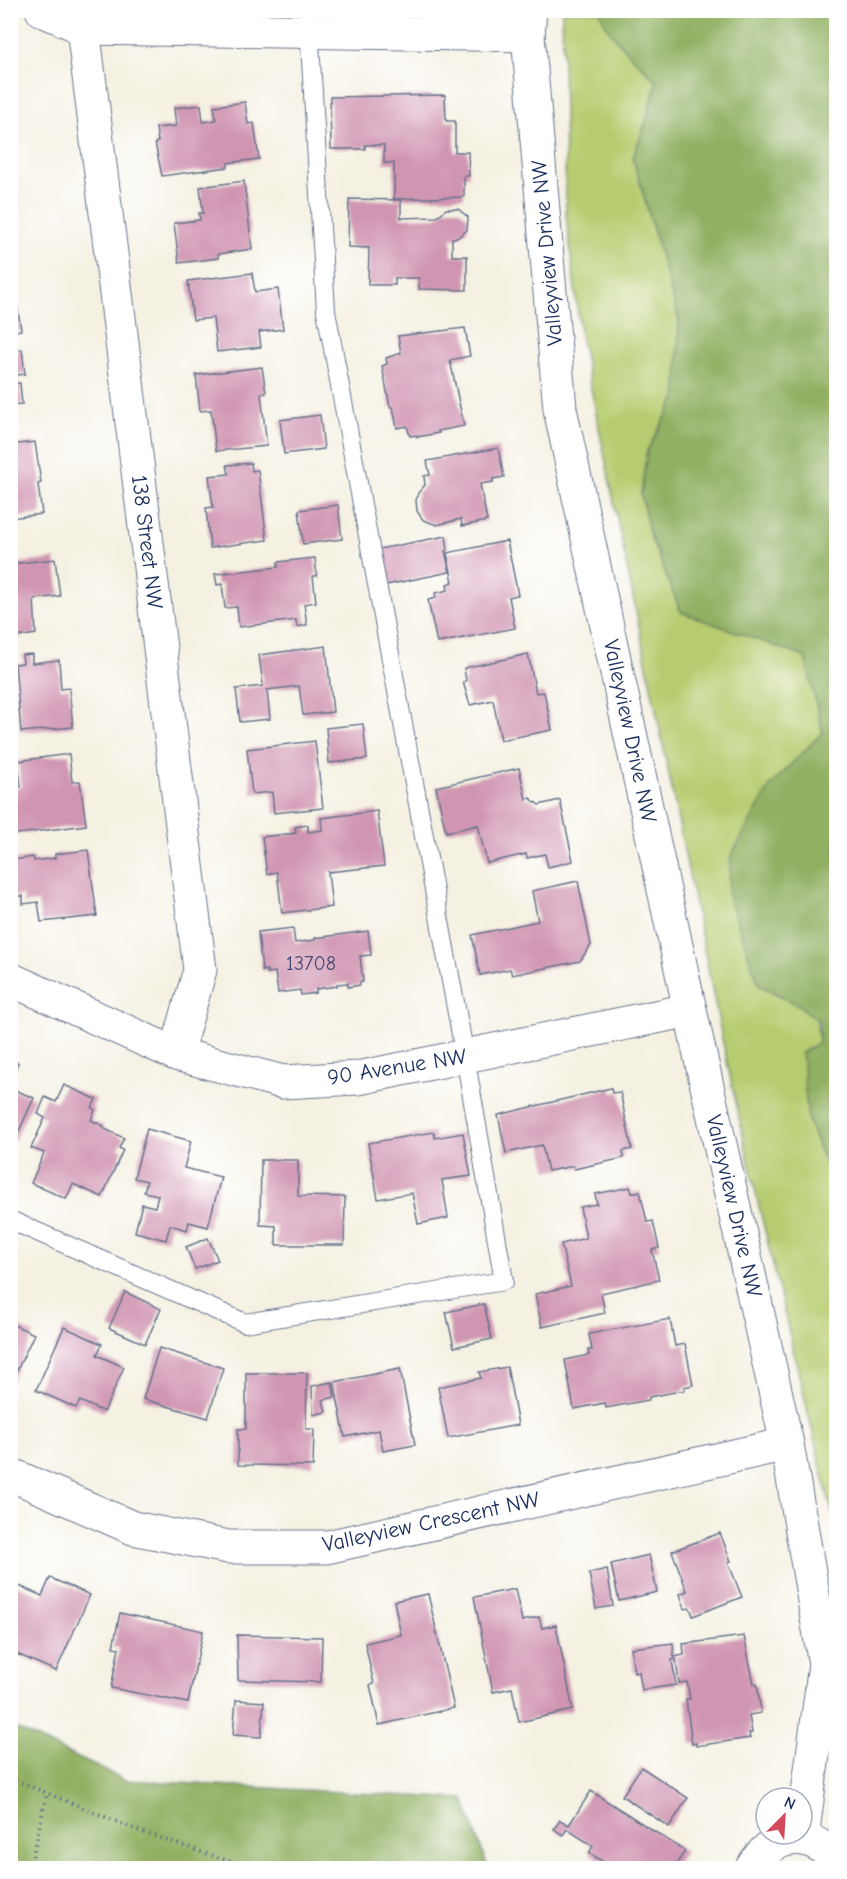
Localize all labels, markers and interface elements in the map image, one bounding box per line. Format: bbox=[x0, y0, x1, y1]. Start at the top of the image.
street label: Valleyview Drive NW bbox=[526, 159, 568, 347]
street label: 138 Street NW bbox=[126, 474, 168, 610]
street label: Valleyview Drive NW bbox=[598, 637, 662, 825]
house number: 13708 bbox=[286, 952, 336, 975]
street label: 90 Avenue NW bbox=[326, 1043, 468, 1091]
street label: Valleyview Drive NW bbox=[700, 1112, 768, 1300]
street label: Valleyview Crescent NW bbox=[320, 1486, 542, 1558]
north arrow bbox=[754, 1786, 814, 1846]
text: N bbox=[781, 1793, 798, 1814]

